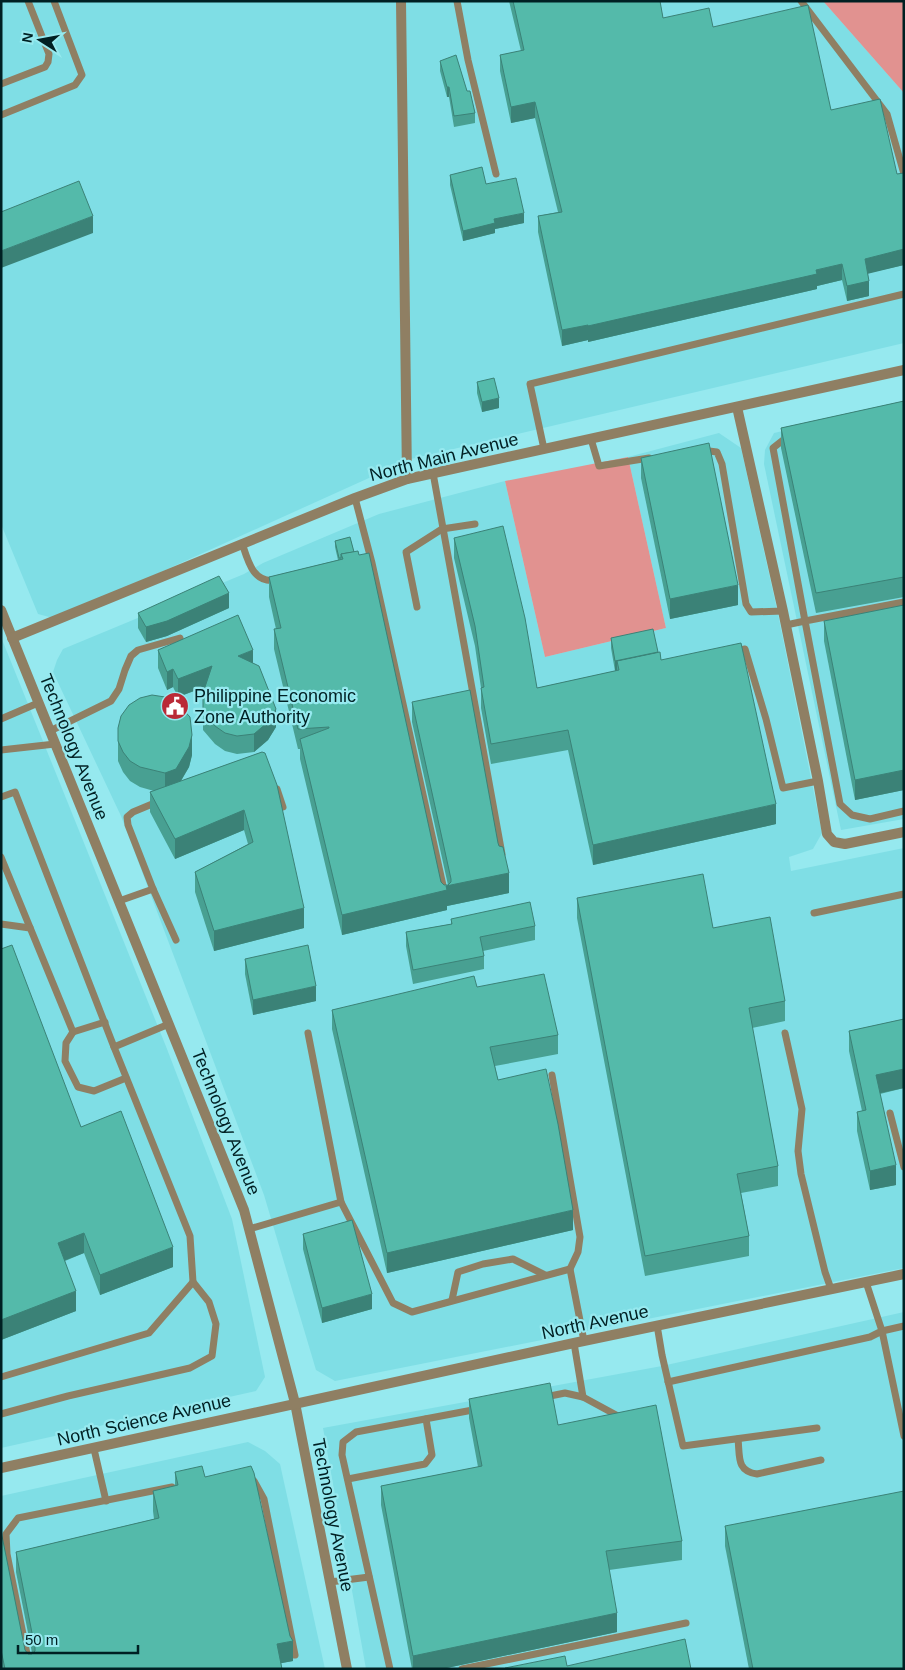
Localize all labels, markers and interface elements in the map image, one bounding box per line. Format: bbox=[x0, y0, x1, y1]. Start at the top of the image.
north arrow bbox=[15, 15, 65, 65]
text: N bbox=[18, 31, 36, 44]
street label: North Main Avenue bbox=[367, 429, 521, 485]
street label: Technology Avenue bbox=[36, 671, 112, 823]
place label: Philippine Economic Zone Authority bbox=[194, 686, 356, 727]
public building icon: Philippine Economic Zone Authority bbox=[160, 691, 190, 721]
street label: Technology Avenue bbox=[188, 1046, 264, 1198]
street label: North Avenue bbox=[540, 1301, 650, 1343]
street label: North Science Avenue bbox=[55, 1390, 233, 1450]
street label: Technology Avenue bbox=[308, 1437, 358, 1593]
scale bar bbox=[18, 1622, 138, 1654]
text: 50 m bbox=[25, 1631, 58, 1648]

